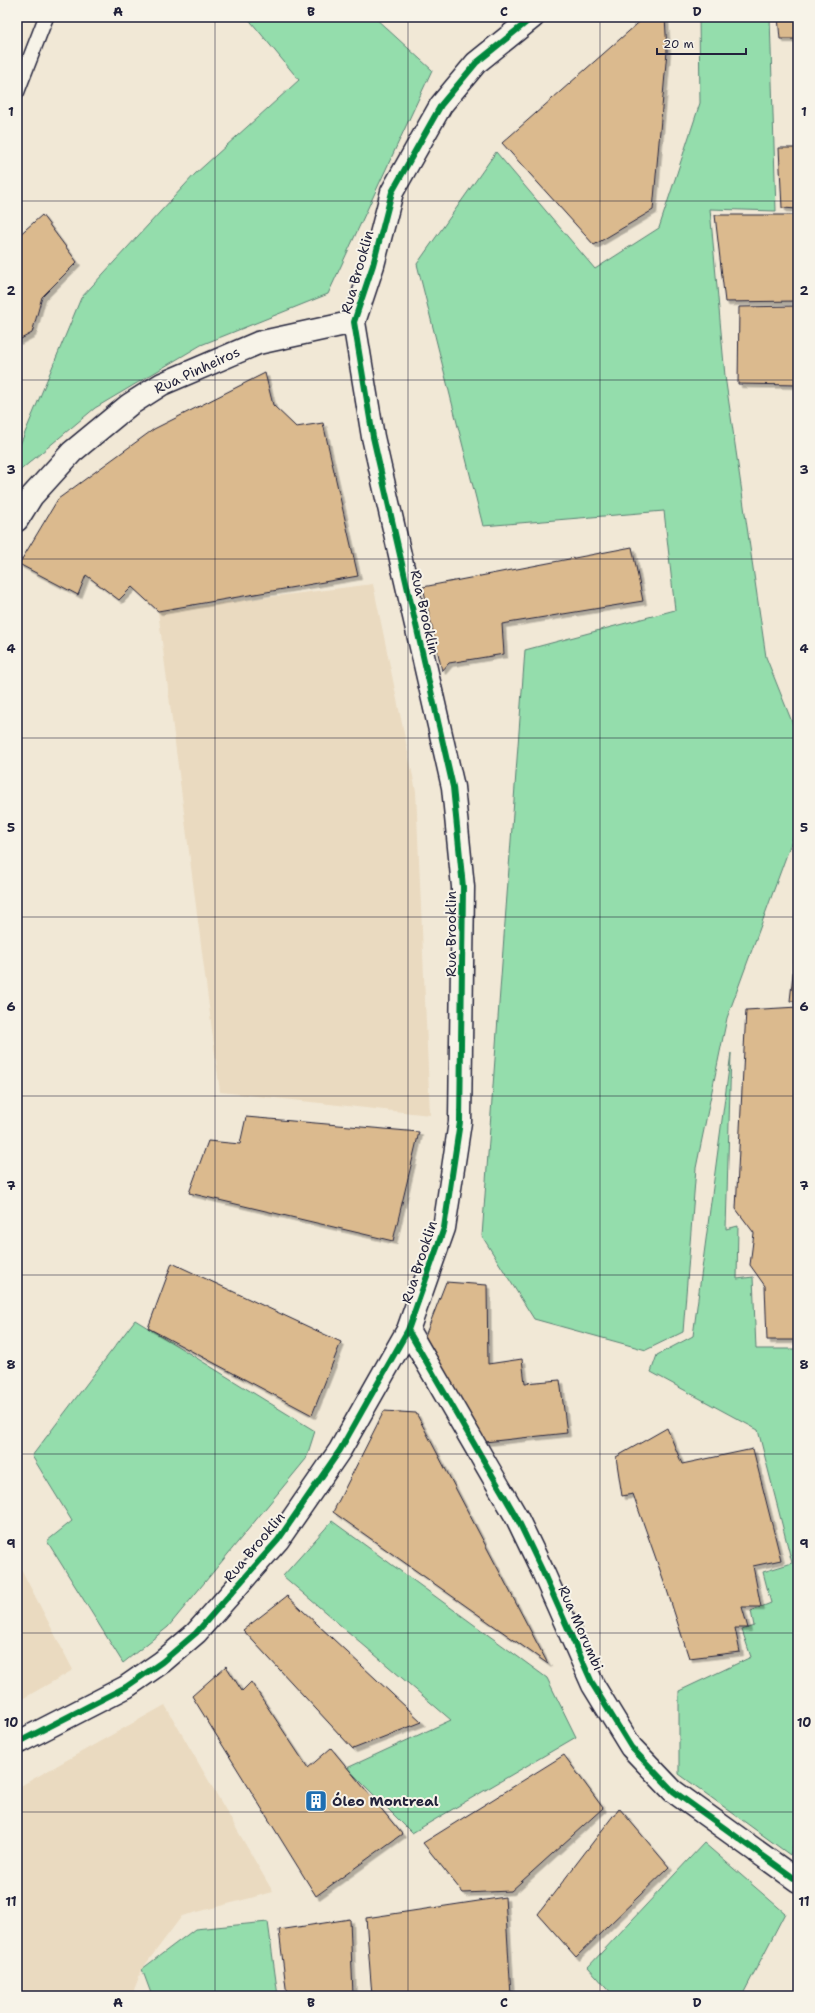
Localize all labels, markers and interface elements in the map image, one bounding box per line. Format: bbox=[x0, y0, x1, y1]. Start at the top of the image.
text: A bbox=[113, 3, 123, 20]
text: B bbox=[307, 3, 315, 20]
text: C bbox=[500, 3, 508, 20]
text: D bbox=[692, 3, 702, 20]
scale bar bbox=[657, 30, 746, 56]
text: 20 m bbox=[663, 36, 694, 52]
text: 1 bbox=[8, 103, 14, 120]
text: 1 bbox=[801, 103, 807, 120]
street label: Rua Brooklin bbox=[336, 228, 378, 316]
text: 2 bbox=[6, 282, 16, 299]
text: 2 bbox=[799, 282, 809, 299]
street label: Rua Pinheiros bbox=[151, 342, 243, 398]
text: 3 bbox=[6, 461, 16, 478]
text: 3 bbox=[799, 461, 809, 478]
street label: Rua Brooklin bbox=[407, 568, 444, 656]
text: 4 bbox=[6, 640, 16, 657]
text: 4 bbox=[799, 640, 809, 657]
text: 5 bbox=[7, 819, 15, 836]
text: 5 bbox=[800, 819, 808, 836]
street label: Rua Brooklin bbox=[442, 891, 460, 977]
text: 6 bbox=[6, 998, 16, 1015]
text: 6 bbox=[799, 998, 809, 1015]
text: 7 bbox=[6, 1177, 16, 1194]
text: 7 bbox=[799, 1177, 809, 1194]
street label: Rua Brooklin bbox=[397, 1218, 441, 1306]
text: 8 bbox=[6, 1356, 16, 1373]
text: 8 bbox=[799, 1356, 809, 1373]
street label: Rua Brooklin bbox=[219, 1508, 289, 1586]
text: 9 bbox=[6, 1535, 16, 1552]
text: 9 bbox=[799, 1535, 809, 1552]
street label: Rua Morumbi bbox=[554, 1583, 608, 1673]
text: 10 bbox=[4, 1714, 18, 1731]
text: 10 bbox=[797, 1714, 811, 1731]
building icon: Óleo Montreal bbox=[303, 1788, 329, 1814]
place label: Óleo Montreal bbox=[332, 1792, 439, 1810]
text: 11 bbox=[5, 1893, 17, 1910]
text: 11 bbox=[798, 1893, 810, 1910]
text: A bbox=[113, 1994, 123, 2011]
text: B bbox=[307, 1994, 315, 2011]
text: C bbox=[500, 1994, 508, 2011]
text: D bbox=[692, 1994, 702, 2011]

